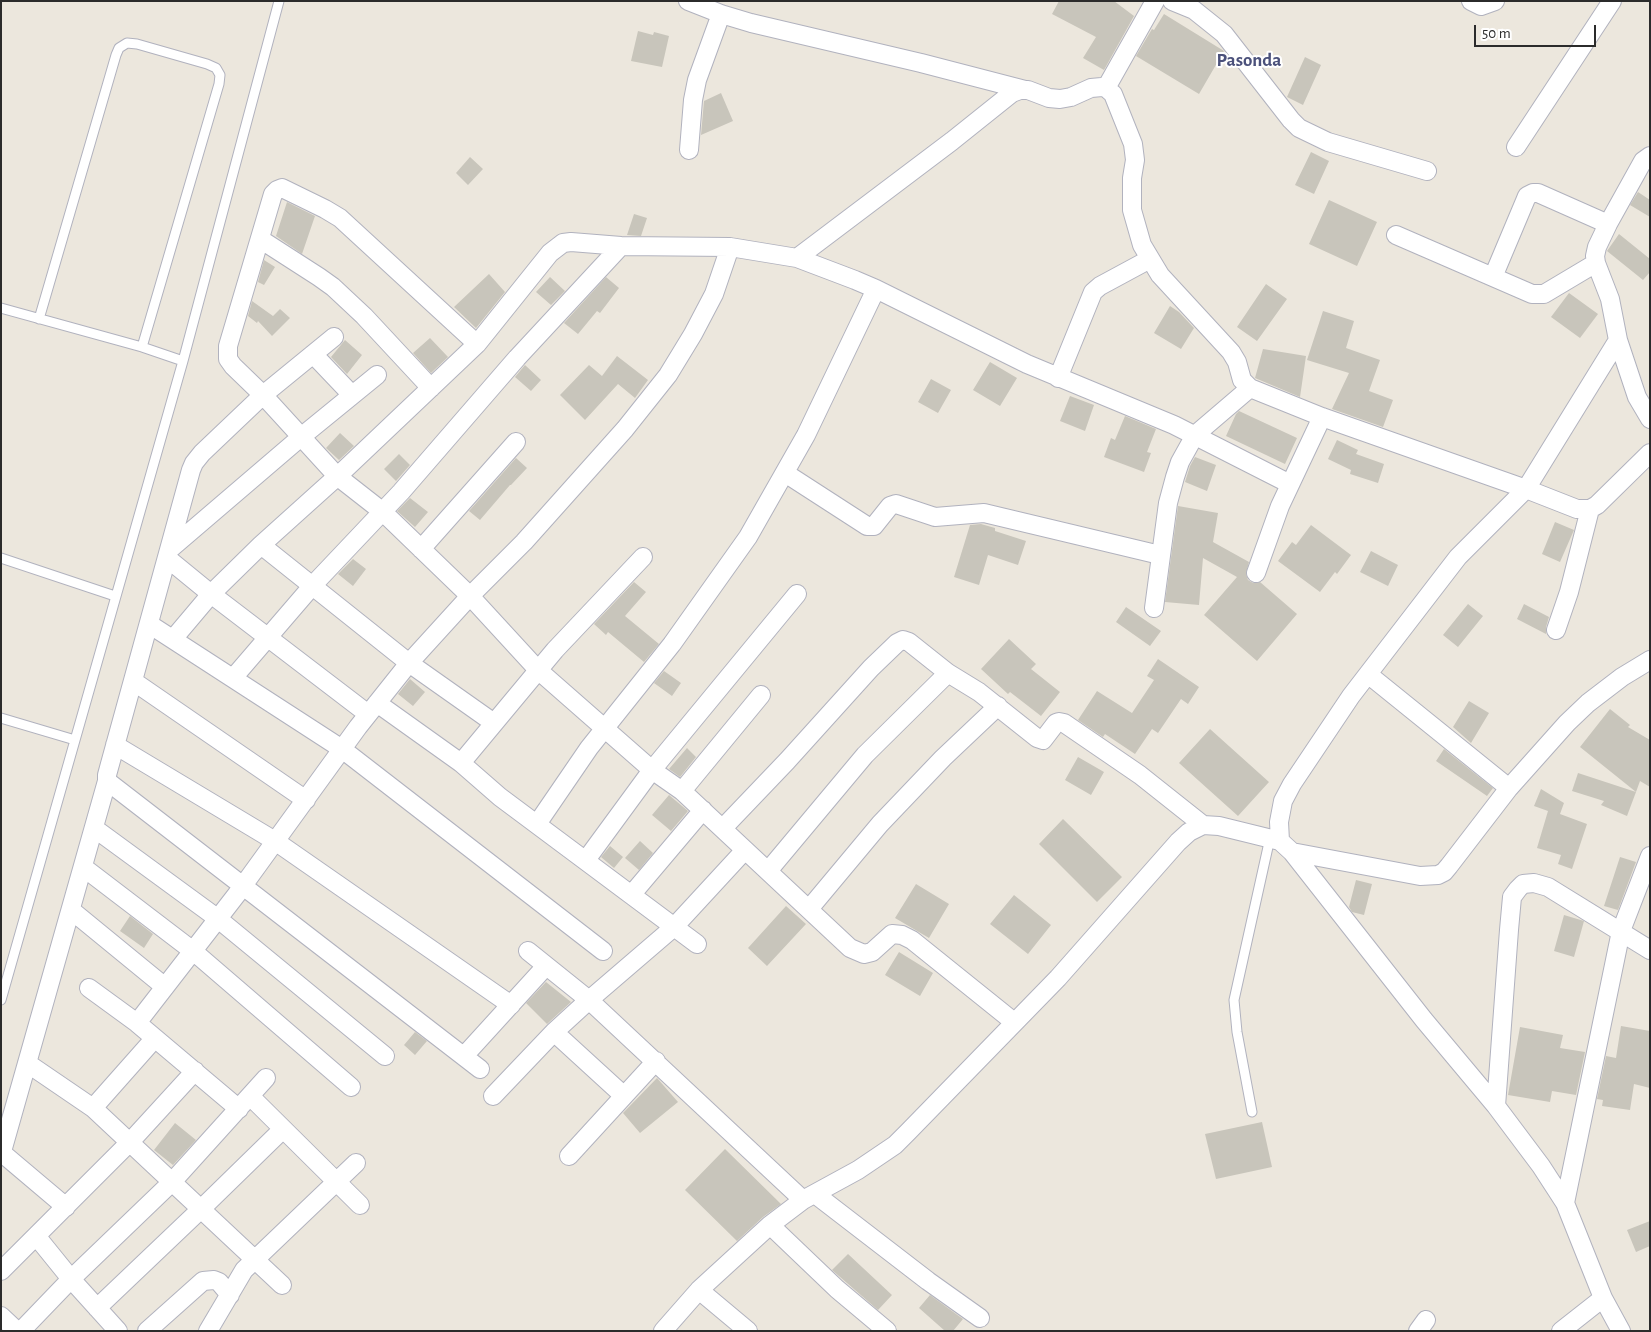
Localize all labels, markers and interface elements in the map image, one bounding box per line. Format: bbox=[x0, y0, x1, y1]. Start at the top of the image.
scale bar bbox=[1476, 15, 1598, 47]
text: 50 m bbox=[1482, 26, 1511, 41]
district label: Pasonda bbox=[1217, 49, 1281, 71]

